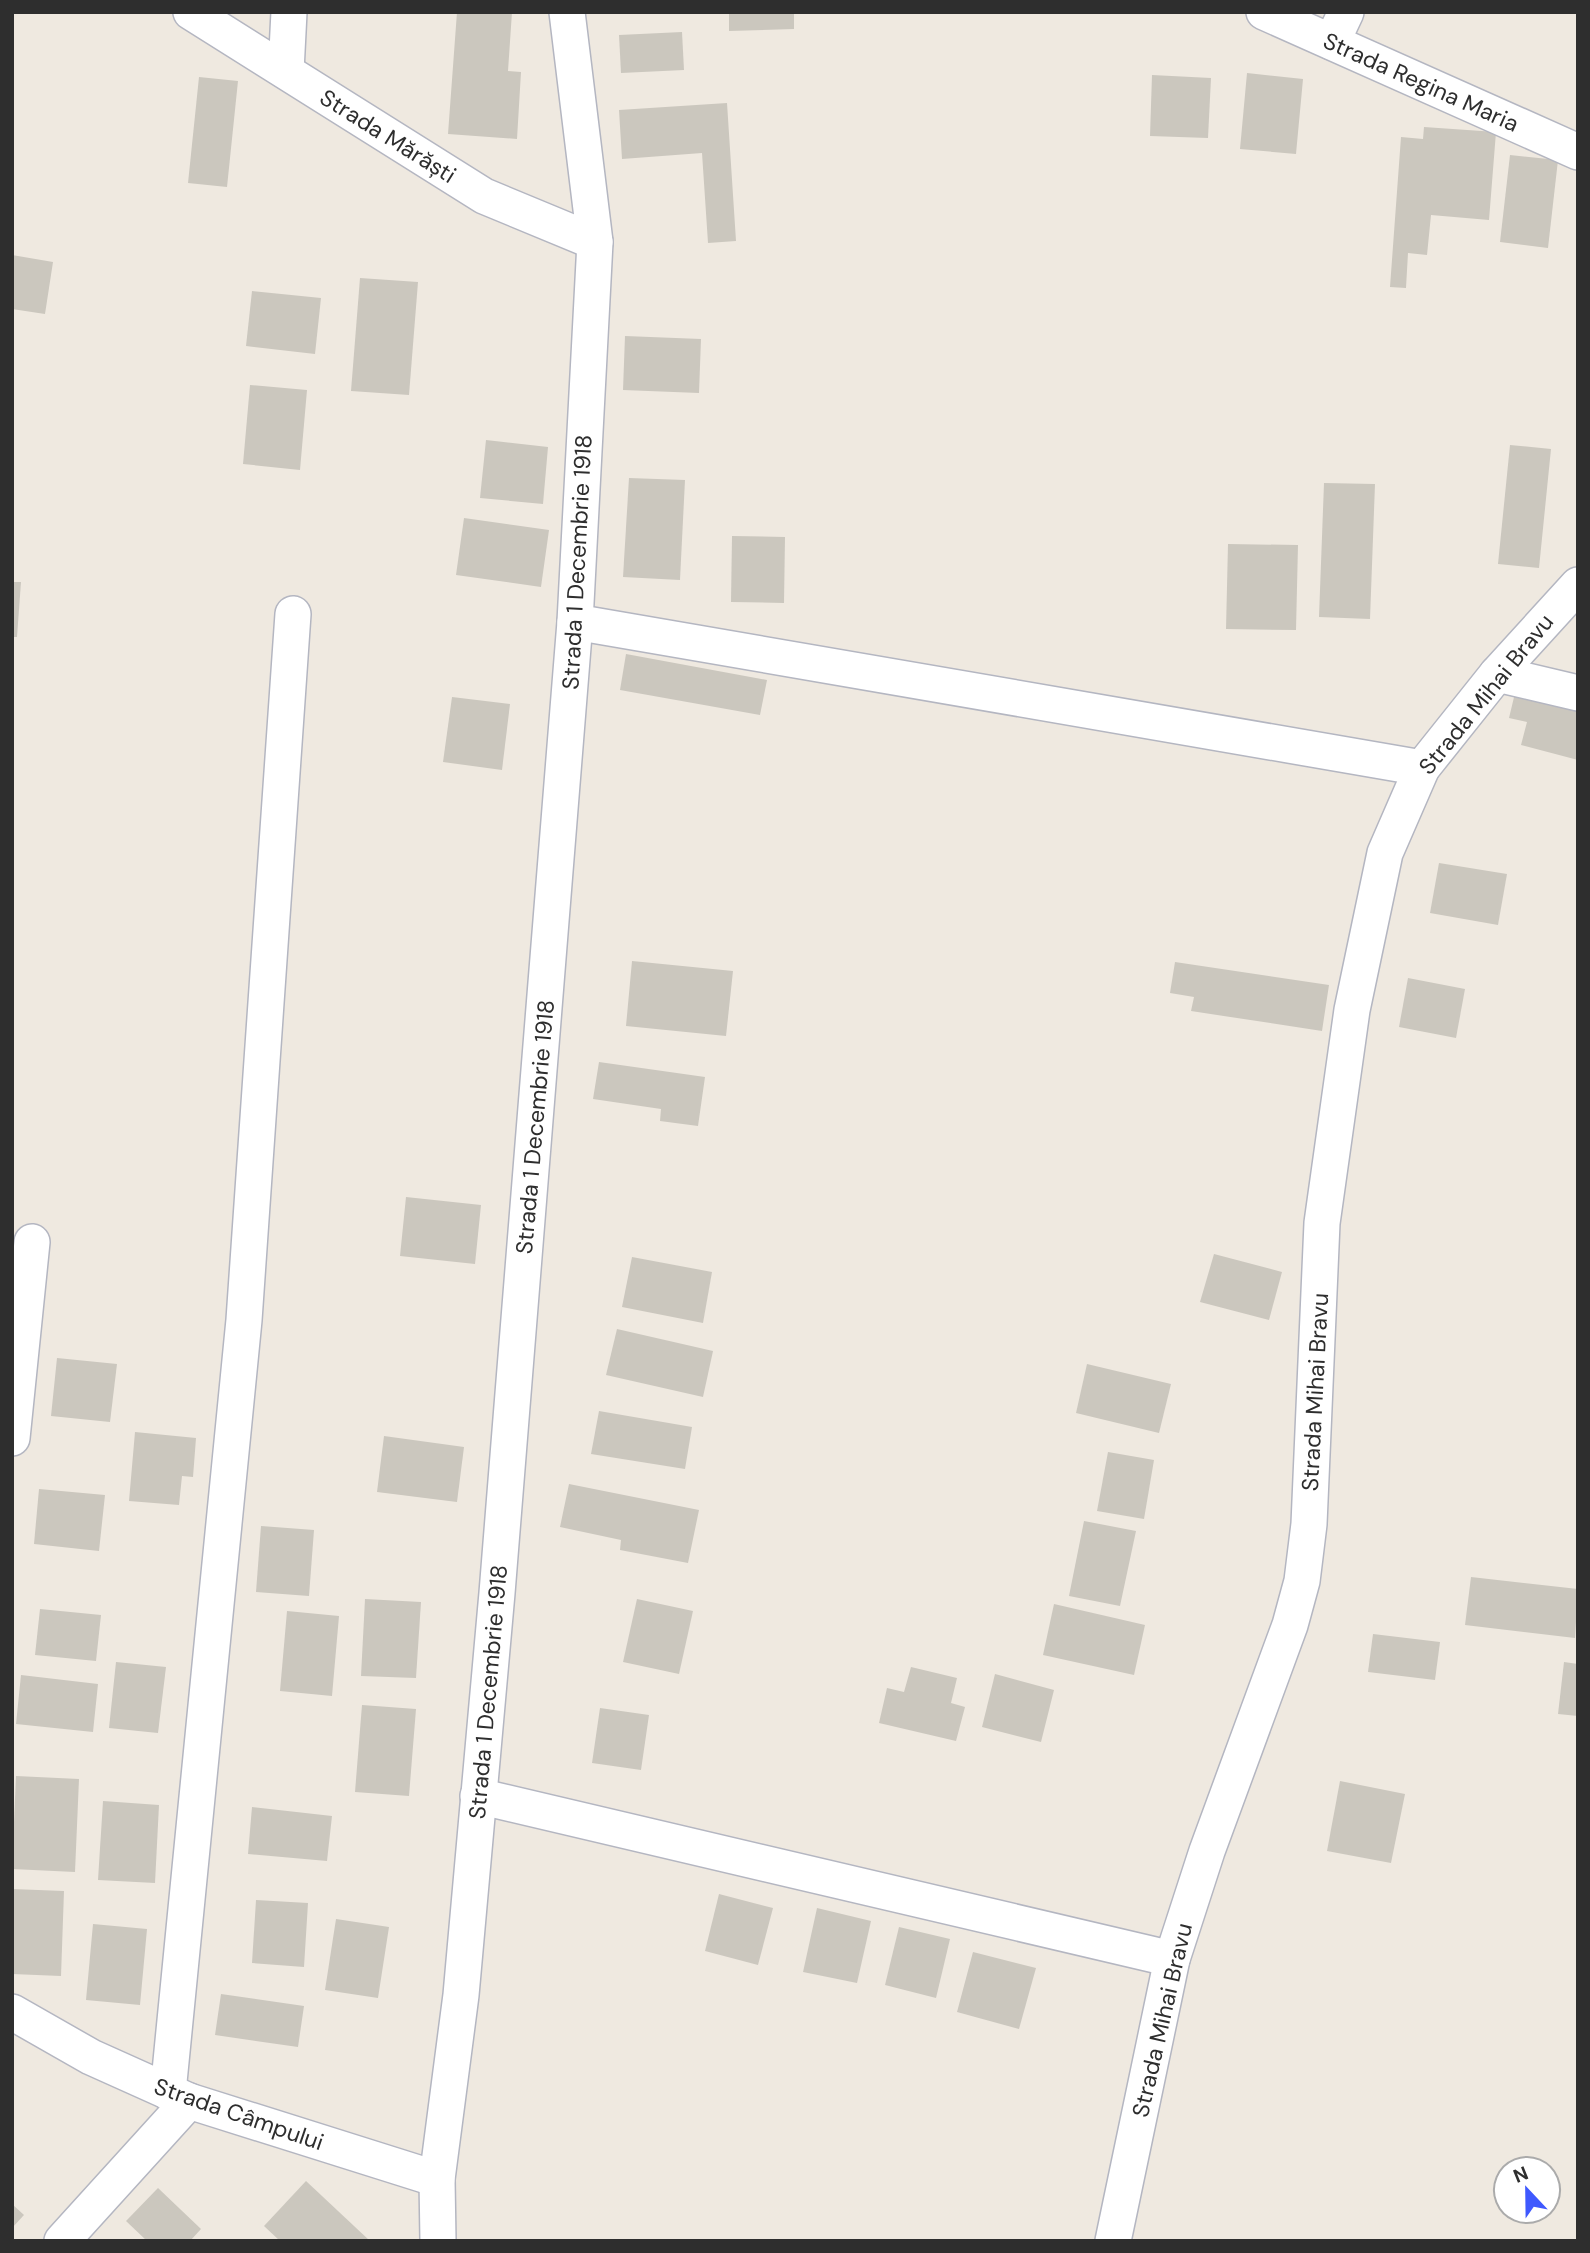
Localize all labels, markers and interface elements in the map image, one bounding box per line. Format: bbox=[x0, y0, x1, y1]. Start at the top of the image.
street label: Strada Regina Maria bbox=[1319, 25, 1523, 139]
street label: Strada Mărăști bbox=[314, 82, 462, 190]
street label: Strada 1 Decembrie 1918 bbox=[555, 434, 599, 690]
street label: Strada Mihai Bravu bbox=[1412, 607, 1560, 781]
street label: Strada 1 Decembrie 1918 bbox=[509, 999, 561, 1255]
street label: Strada Mihai Bravu bbox=[1295, 1292, 1335, 1492]
street label: Strada 1 Decembrie 1918 bbox=[462, 1564, 514, 1820]
street label: Strada Mihai Bravu bbox=[1125, 1920, 1199, 2120]
street label: Strada Câmpului bbox=[150, 2071, 328, 2157]
north arrow bbox=[1492, 2155, 1562, 2225]
text: N bbox=[1510, 2161, 1532, 2189]

